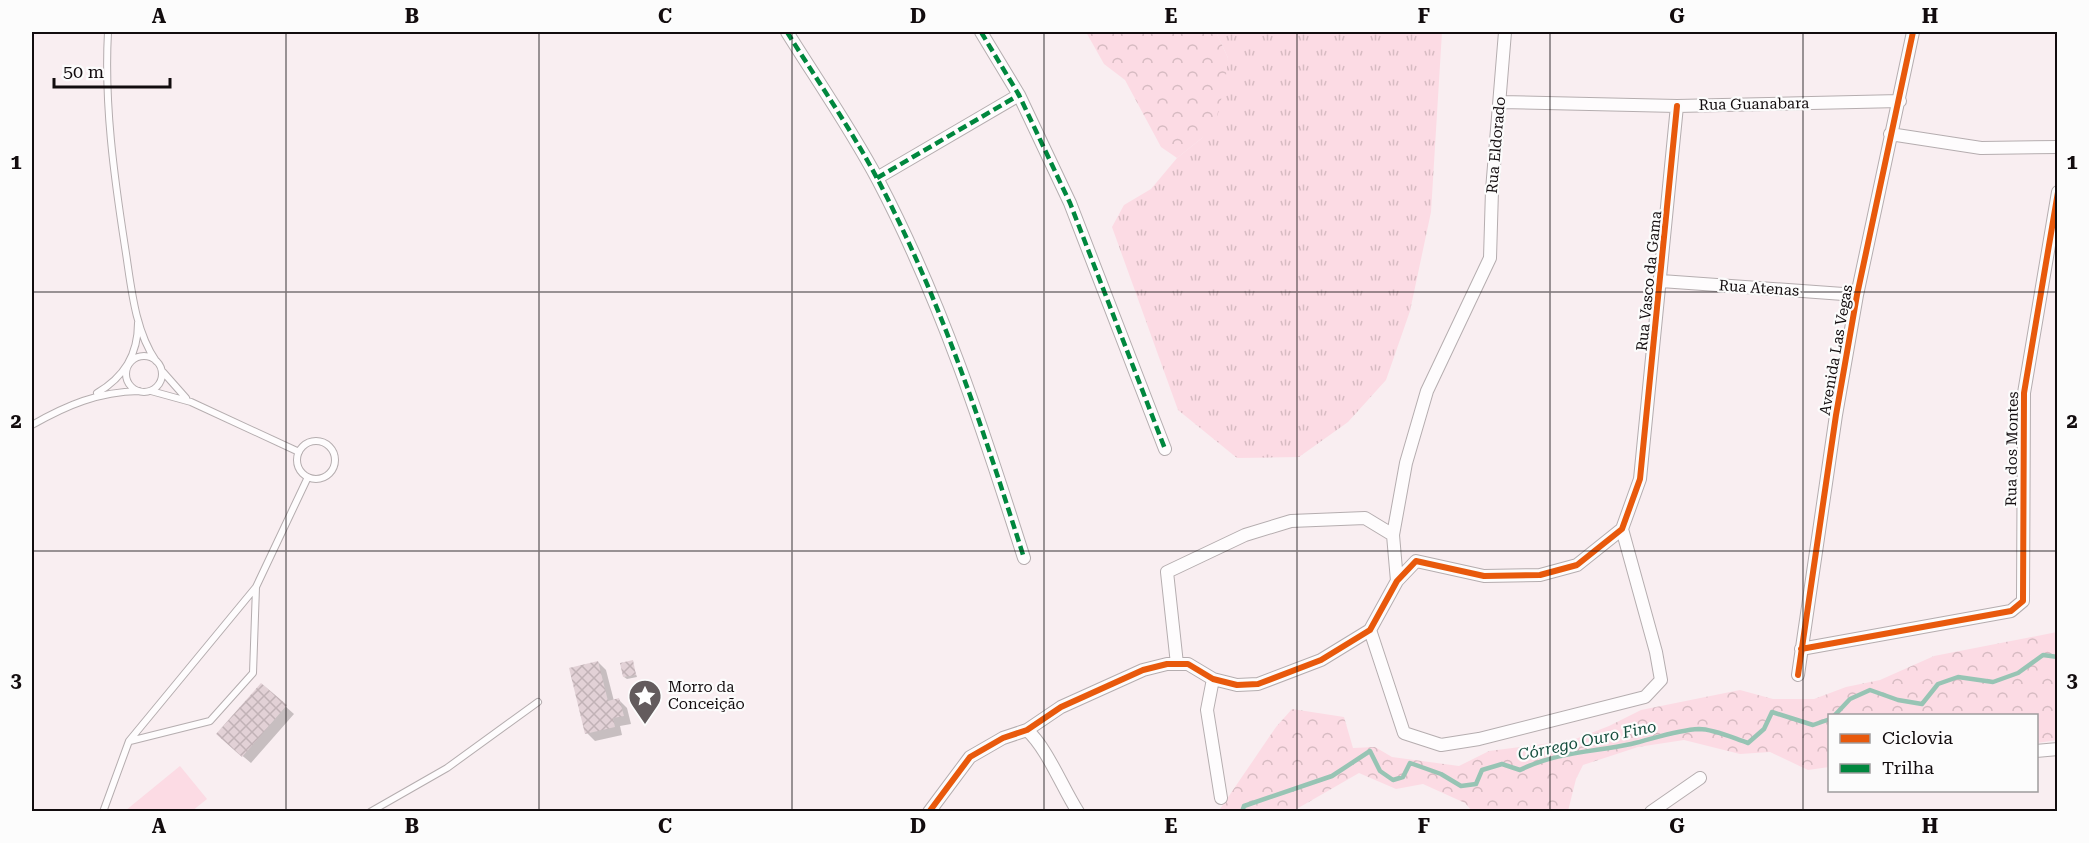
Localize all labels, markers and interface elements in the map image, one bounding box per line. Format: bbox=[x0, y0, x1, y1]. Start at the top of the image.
text: A bbox=[152, 4, 167, 28]
text: B bbox=[405, 4, 419, 28]
text: C bbox=[658, 4, 672, 28]
text: D bbox=[910, 4, 926, 28]
text: E bbox=[1165, 4, 1178, 28]
text: F bbox=[1418, 4, 1430, 28]
text: G bbox=[1669, 4, 1685, 28]
text: H bbox=[1922, 4, 1938, 28]
scale bar bbox=[54, 51, 170, 89]
text: 50 m bbox=[63, 61, 104, 82]
street label: Rua Guanabara bbox=[1699, 94, 1809, 114]
street label: Rua Eldorado bbox=[1483, 96, 1509, 194]
text: 1 bbox=[10, 150, 22, 174]
text: 1 bbox=[2066, 150, 2078, 174]
street label: Rua Vasco da Gama bbox=[1633, 210, 1665, 352]
street label: Rua Atenas bbox=[1718, 276, 1800, 300]
street label: Avenida Las Vegas bbox=[1816, 283, 1856, 417]
street label: Rua dos Montes bbox=[2002, 391, 2022, 507]
text: 2 bbox=[10, 409, 22, 433]
text: 2 bbox=[2066, 409, 2078, 433]
text: 3 bbox=[10, 668, 22, 692]
text: 3 bbox=[2066, 668, 2078, 692]
place icon: Morro da Conceição bbox=[627, 678, 663, 725]
place label: Morro da Conceição bbox=[668, 678, 745, 713]
legend bbox=[1828, 714, 2038, 792]
water label: Córrego Ouro Fino bbox=[1516, 717, 1658, 764]
text: Ciclovia bbox=[1882, 727, 1953, 748]
text: Trilha bbox=[1882, 757, 1934, 778]
text: A bbox=[152, 814, 167, 838]
text: B bbox=[405, 814, 419, 838]
text: C bbox=[658, 814, 672, 838]
text: D bbox=[910, 814, 926, 838]
text: E bbox=[1165, 814, 1178, 838]
text: F bbox=[1418, 814, 1430, 838]
text: G bbox=[1669, 814, 1685, 838]
text: H bbox=[1922, 814, 1938, 838]

